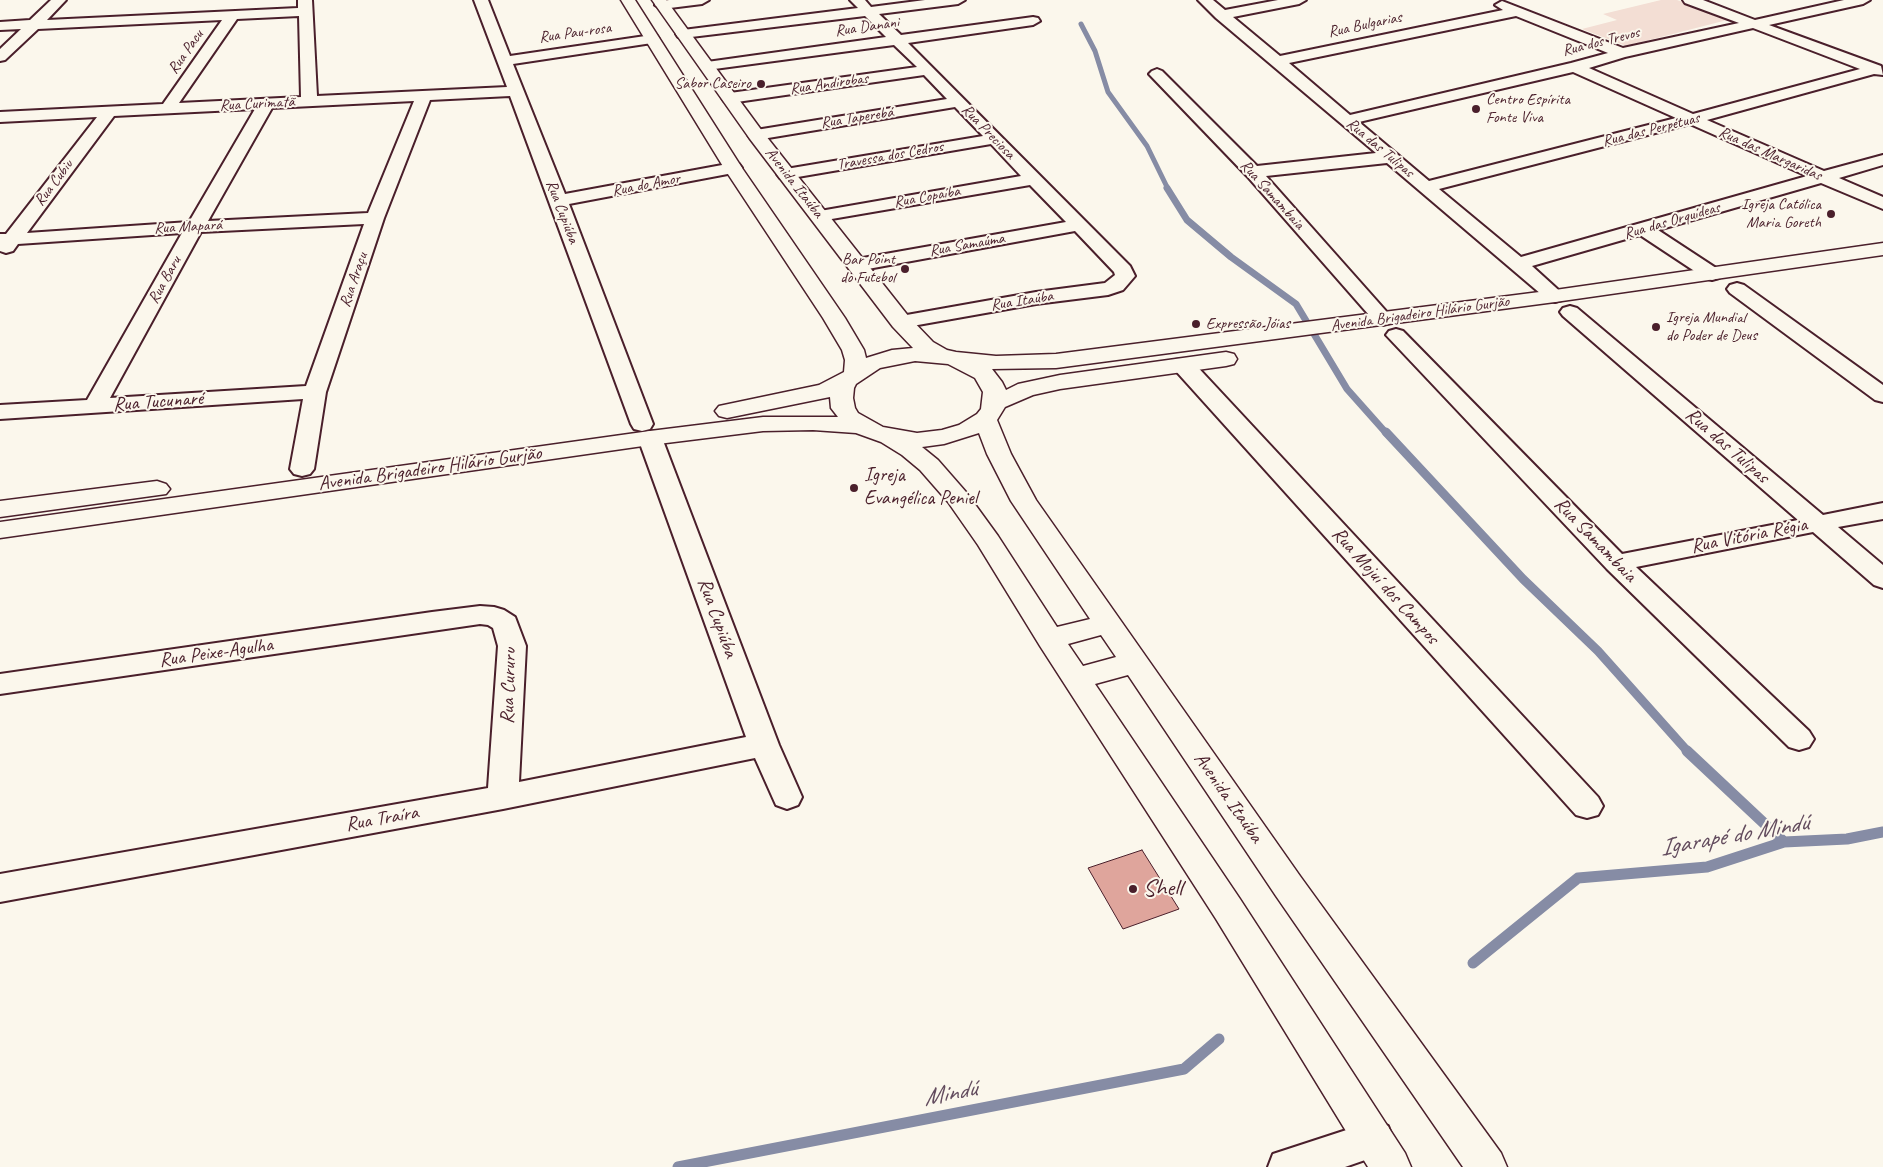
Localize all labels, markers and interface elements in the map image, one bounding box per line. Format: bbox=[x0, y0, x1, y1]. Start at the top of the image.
street label: Rua Bulgarias bbox=[1326, 8, 1404, 42]
street label: Rua Danani bbox=[834, 13, 900, 41]
street label: Rua Pau-rosa bbox=[538, 18, 612, 48]
street label: Rua dos Trevos bbox=[1560, 23, 1642, 61]
street label: Rua Pacu bbox=[164, 26, 208, 78]
street label: Rua Andirobas bbox=[789, 69, 869, 99]
place label: Sabor Caseiro bbox=[675, 74, 751, 94]
marker: Sabor Caseiro bbox=[755, 78, 767, 90]
place label: Centro Espírita Fonte Viva bbox=[1486, 90, 1570, 128]
street label: Rua Curimatã bbox=[219, 92, 295, 116]
street label: Rua Preciosa bbox=[957, 100, 1019, 164]
street label: Rua Taperebá bbox=[819, 103, 895, 133]
marker: Centro Espírita Fonte Viva bbox=[1470, 103, 1482, 115]
street label: Rua das Perpétuas bbox=[1600, 109, 1702, 151]
street label: Rua das Tulipas bbox=[1342, 114, 1418, 182]
street label: Rua das Margaridas bbox=[1715, 123, 1825, 185]
street label: Travessa dos Cedros bbox=[835, 137, 945, 175]
street label: Avenida Itaúba bbox=[761, 144, 827, 222]
street label: Rua Cubiu bbox=[30, 156, 78, 210]
street label: Rua Samambaia bbox=[1236, 156, 1308, 234]
street label: Rua do Amor bbox=[610, 169, 682, 201]
street label: Rua Cupiúba bbox=[541, 178, 583, 246]
street label: Rua Copaíba bbox=[892, 182, 962, 212]
place label: Igreja Católica Maria Goreth bbox=[1741, 195, 1821, 233]
street label: Rua das Orquídeas bbox=[1622, 198, 1722, 244]
marker: Igreja Católica Maria Goreth bbox=[1825, 208, 1837, 220]
street label: Rua Mapará bbox=[154, 216, 222, 238]
street label: Rua Samaúma bbox=[928, 229, 1006, 261]
street label: Rua Araçu bbox=[336, 250, 372, 310]
place label: Bar Point do Futebol bbox=[840, 250, 895, 288]
street label: Rua Baru bbox=[144, 253, 186, 307]
marker: Bar Point do Futebol bbox=[899, 263, 911, 275]
street label: Rua Itaúba bbox=[989, 287, 1055, 315]
street label: Avenida Brigadeiro Hilário Gurjão bbox=[1330, 292, 1510, 336]
place label: Igreja Mundial do Poder de Deus bbox=[1666, 308, 1757, 346]
place label: Expressão Jóias bbox=[1206, 314, 1290, 334]
marker: Expressão Jóias bbox=[1190, 318, 1202, 330]
marker: Igreja Mundial do Poder de Deus bbox=[1650, 321, 1662, 333]
street label: Rua Tucunaré bbox=[112, 387, 204, 417]
street label: Rua das Tulipas bbox=[1680, 403, 1774, 489]
street label: Avenida Brigadeiro Hilário Gurjão bbox=[317, 441, 543, 497]
place label: Igreja Evangélica Peniel bbox=[864, 464, 977, 511]
marker: Igreja Evangélica Peniel bbox=[848, 482, 860, 494]
street label: Rua Samambaia bbox=[1549, 493, 1641, 587]
street label: Rua Vitória Régia bbox=[1689, 513, 1809, 559]
street label: Rua Mojuí dos Campos bbox=[1326, 523, 1444, 649]
street label: Rua Cupiúba bbox=[692, 575, 742, 661]
street label: Rua Peixe-Agulha bbox=[158, 633, 274, 673]
street label: Rua Cururu bbox=[496, 647, 522, 725]
street label: Avenida Itaúba bbox=[1188, 748, 1268, 848]
street label: Rua Traíra bbox=[344, 801, 420, 837]
water label: Igarapé do Mindú bbox=[1657, 808, 1811, 864]
place label: Shell bbox=[1143, 875, 1182, 903]
marker: Shell bbox=[1127, 883, 1139, 895]
water label: Mindú bbox=[921, 1074, 979, 1114]

